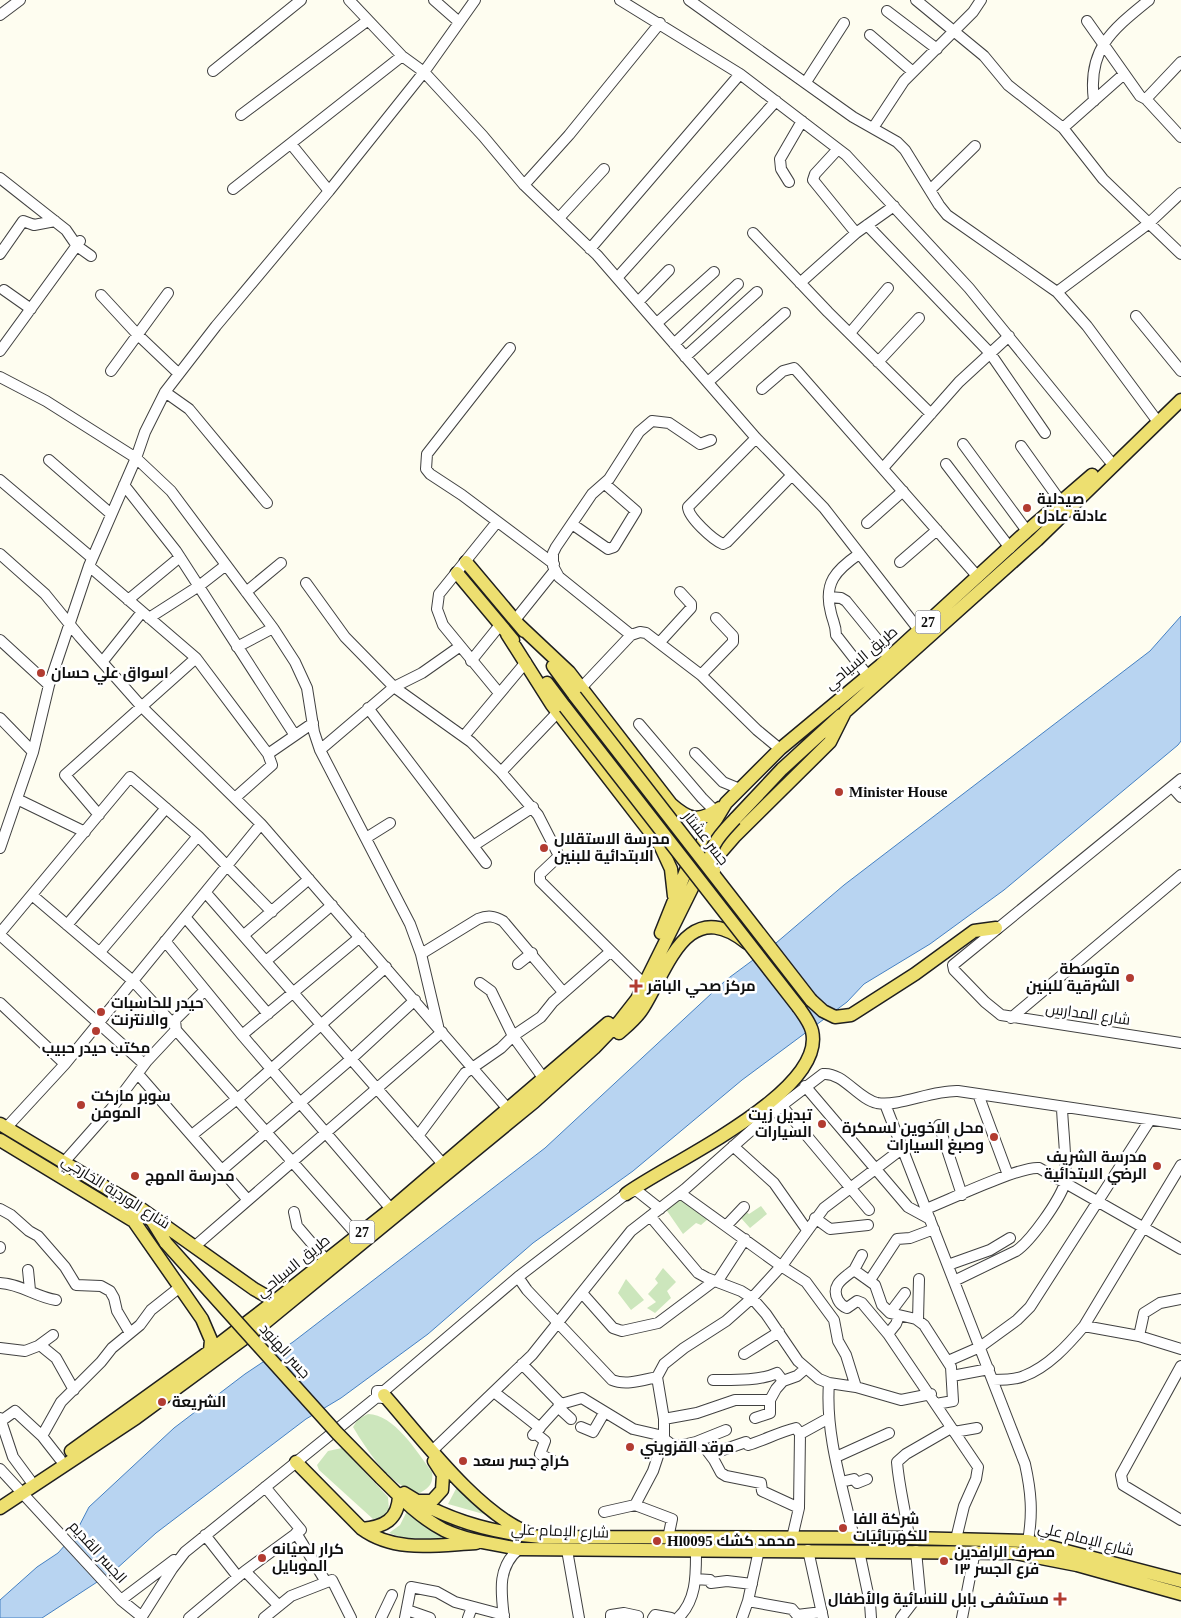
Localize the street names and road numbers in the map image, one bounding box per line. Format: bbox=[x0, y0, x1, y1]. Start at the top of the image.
road number: 27 bbox=[916, 610, 940, 634]
street label: طريق السياحي bbox=[822, 623, 903, 696]
street label: جسر عشتار bbox=[679, 807, 732, 869]
street label: شارع المدارس bbox=[1044, 1000, 1131, 1031]
street label: شارع الوردية الخارجي bbox=[57, 1152, 173, 1235]
road number: 27 bbox=[350, 1220, 374, 1244]
street label: طريق السياحي bbox=[253, 1232, 335, 1303]
street label: جسر الهنود bbox=[255, 1321, 314, 1383]
street label: الجسر القديم bbox=[65, 1518, 130, 1588]
street label: شارع الإمام علي bbox=[1035, 1519, 1136, 1563]
street label: شارع الإمام علي bbox=[510, 1521, 609, 1545]

